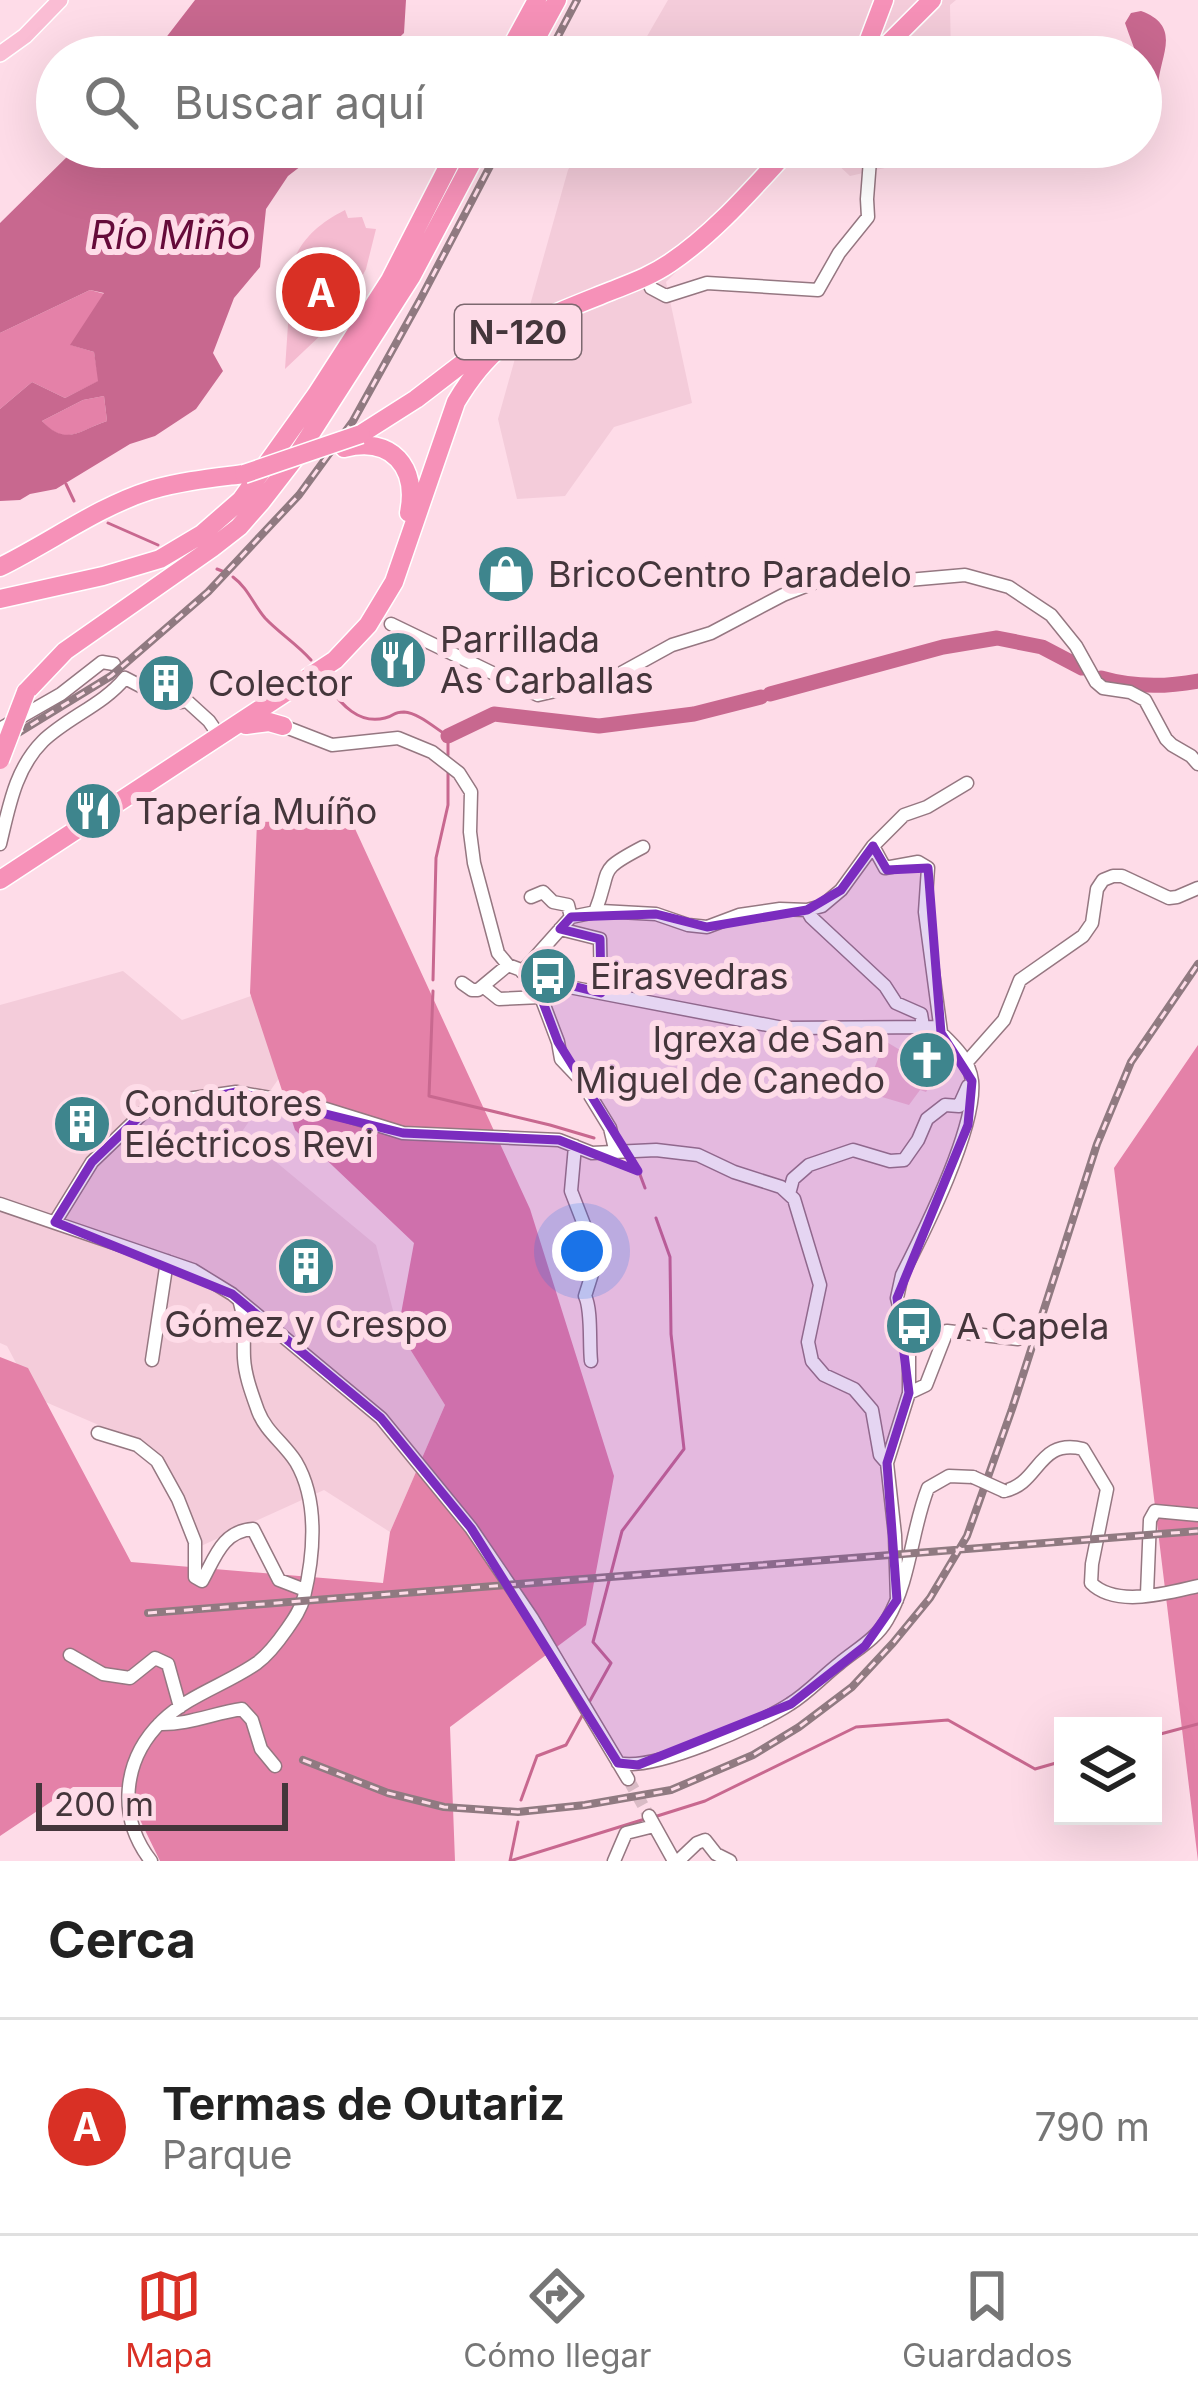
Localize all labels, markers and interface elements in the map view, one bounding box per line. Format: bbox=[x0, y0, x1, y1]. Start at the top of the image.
search box bbox=[36, 36, 1162, 168]
icon: search bbox=[78, 69, 144, 135]
text: Buscar aquí bbox=[174, 75, 425, 130]
water label: Río Miño bbox=[90, 211, 250, 258]
pin: A bbox=[282, 247, 360, 337]
road number: N-120 bbox=[455, 305, 581, 359]
shop icon: BricoCentro Paradelo bbox=[475, 543, 537, 605]
place label: BricoCentro Paradelo bbox=[548, 552, 912, 596]
place label: Parrillada As Carballas bbox=[440, 617, 654, 702]
restaurant icon: Parrillada As Carballas bbox=[367, 629, 429, 691]
building icon: Colector bbox=[135, 652, 197, 714]
place label: Colector bbox=[208, 661, 353, 705]
restaurant icon: Tapería Muíño bbox=[62, 780, 124, 842]
place label: Tapería Muíño bbox=[135, 789, 377, 833]
bus stop icon: Eirasvedras bbox=[517, 945, 579, 1007]
place label: Eirasvedras bbox=[590, 954, 788, 998]
place label: Igrexa de San Miguel de Canedo bbox=[575, 1017, 885, 1102]
church icon: Igrexa de San Miguel de Canedo bbox=[896, 1029, 958, 1091]
place label: Condutores Eléctricos Revi bbox=[124, 1081, 374, 1166]
building icon: Condutores Eléctricos Revi bbox=[51, 1093, 113, 1155]
your location bbox=[552, 1221, 612, 1281]
building icon: Gómez y Crespo bbox=[275, 1235, 337, 1297]
bus stop icon: A Capela bbox=[883, 1295, 945, 1357]
place label: Gómez y Crespo bbox=[164, 1302, 448, 1346]
place label: A Capela bbox=[956, 1304, 1109, 1348]
map controls bbox=[1054, 1717, 1162, 1825]
button: layers bbox=[1054, 1717, 1162, 1825]
scale bar bbox=[36, 1777, 288, 1830]
text: 200 m bbox=[54, 1784, 154, 1824]
text: Cerca bbox=[48, 1909, 196, 1970]
text: Termas de Outariz bbox=[162, 2076, 565, 2131]
text: A bbox=[72, 2103, 102, 2150]
text: 790 m bbox=[1034, 2103, 1150, 2150]
text: Parque bbox=[162, 2131, 293, 2178]
tab: Mapa bbox=[125, 2263, 213, 2375]
tab: Cómo llegar bbox=[463, 2263, 652, 2375]
tab: Guardados bbox=[902, 2263, 1073, 2375]

